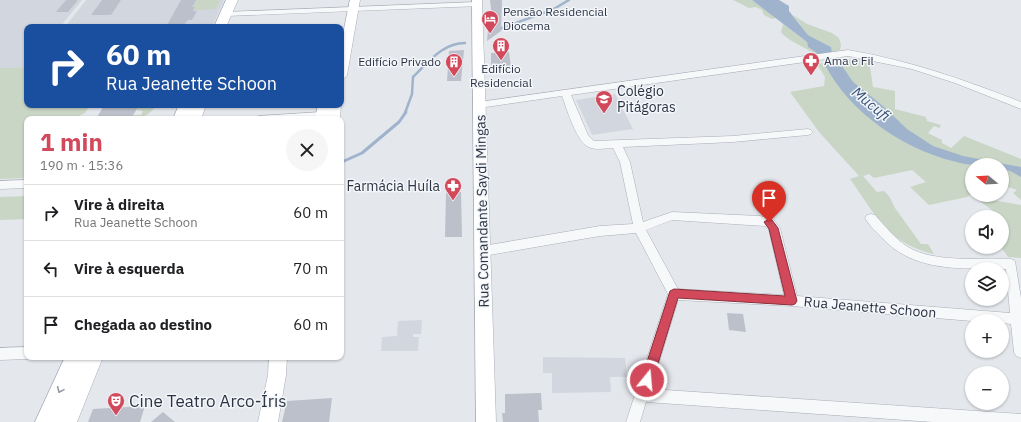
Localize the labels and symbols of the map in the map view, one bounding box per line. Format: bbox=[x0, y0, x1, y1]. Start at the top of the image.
place label: Pensão Residencial Diocema bbox=[503, 4, 607, 33]
hotel icon: Pensão Residencial Diocema bbox=[480, 9, 500, 34]
building icon: Edifício Residencial bbox=[491, 36, 511, 61]
pharmacy icon: Ama e Fil bbox=[801, 51, 821, 76]
building icon: Edifício Privado bbox=[444, 52, 464, 77]
place label: Ama e Fil bbox=[824, 53, 874, 68]
place label: Edifício Privado bbox=[358, 54, 441, 69]
place label: Edifício Residencial bbox=[470, 61, 532, 90]
place label: Colégio Pitágoras bbox=[617, 82, 676, 116]
water label: Mucufi bbox=[848, 82, 895, 125]
school or university icon: Colégio Pitágoras bbox=[594, 89, 614, 114]
street label: Rua Comandante Saydi Mingas bbox=[471, 114, 493, 308]
north arrow bbox=[965, 158, 1009, 202]
pharmacy icon: Farmácia Huíla bbox=[443, 176, 463, 201]
place label: Farmácia Huíla bbox=[346, 177, 441, 195]
pin bbox=[752, 181, 786, 222]
street label: Rua Jeanette Schoon bbox=[803, 292, 937, 322]
position arrow bbox=[626, 359, 668, 401]
one-way arrow bbox=[57, 386, 65, 393]
place label: Cine Teatro Arco-Íris bbox=[129, 390, 287, 412]
theatre icon: Cine Teatro Arco-Íris bbox=[106, 391, 126, 416]

